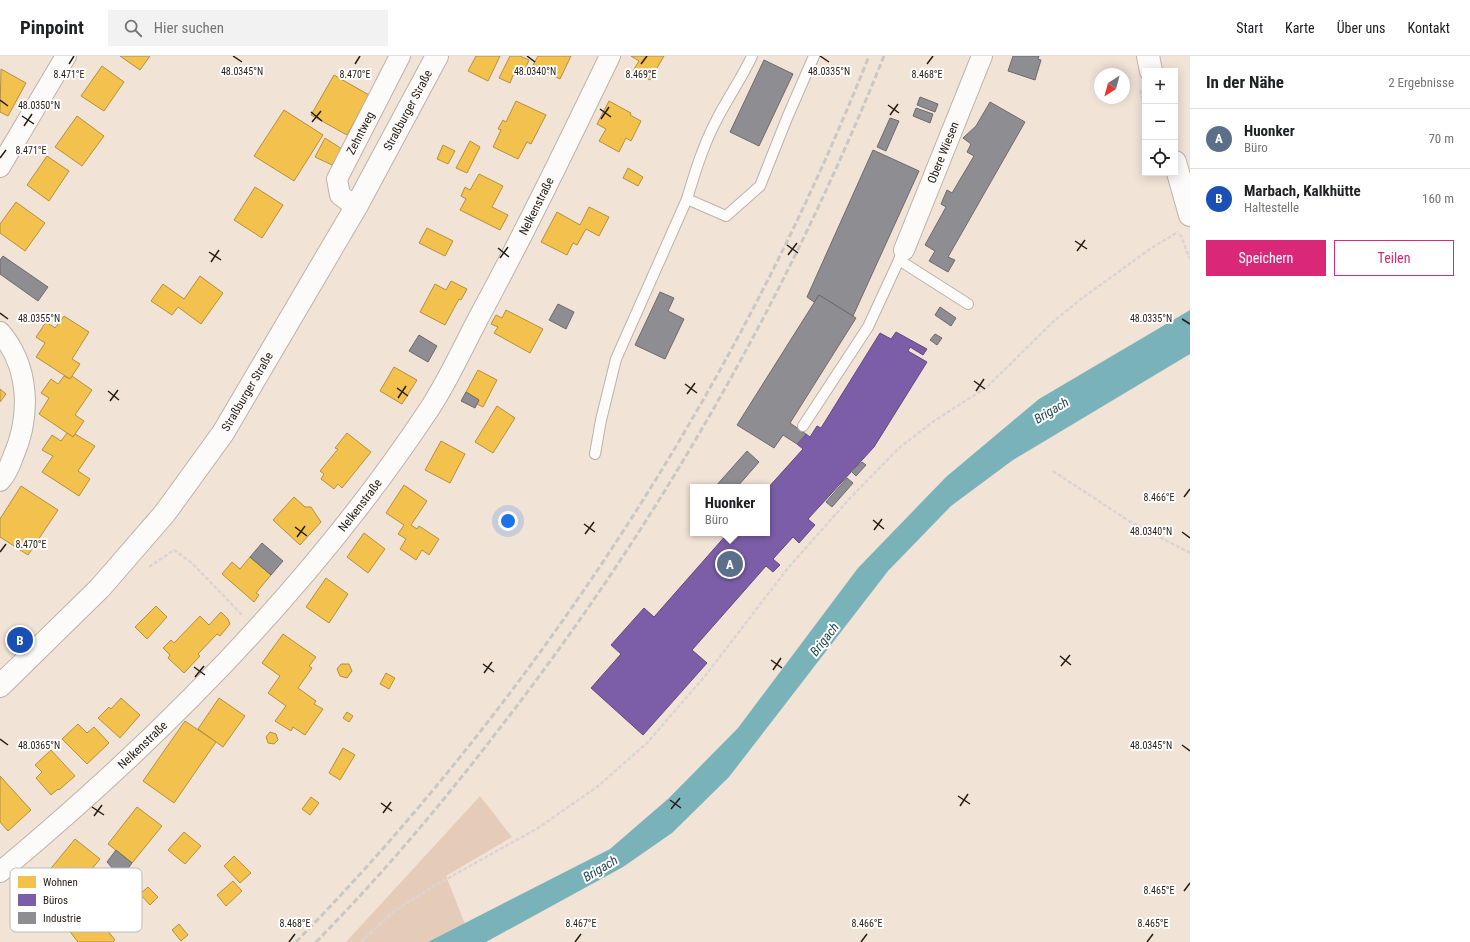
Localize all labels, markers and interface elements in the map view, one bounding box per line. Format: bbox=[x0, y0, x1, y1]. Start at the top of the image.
search box bbox=[108, 10, 388, 46]
text: Pinpoint bbox=[20, 16, 84, 39]
icon: search bbox=[122, 17, 144, 39]
text: Hier suchen bbox=[154, 19, 224, 37]
text: Start bbox=[1236, 20, 1263, 36]
text: Karte bbox=[1285, 20, 1315, 36]
text: Über uns bbox=[1337, 20, 1385, 36]
text: Kontakt bbox=[1407, 20, 1450, 36]
text: 48.0345°N bbox=[221, 66, 263, 77]
text: 48.0340°N bbox=[514, 66, 556, 77]
text: 48.0335°N bbox=[808, 66, 850, 77]
street label: Straßburger Straße bbox=[381, 67, 435, 153]
north arrow bbox=[1094, 68, 1130, 104]
map controls bbox=[1142, 68, 1178, 176]
button: + bbox=[1142, 68, 1178, 104]
text: 8.471°E bbox=[53, 69, 85, 80]
text: 8.470°E bbox=[339, 69, 371, 80]
text: 8.469°E bbox=[625, 69, 657, 80]
text: 8.468°E bbox=[911, 69, 943, 80]
text: In der Nähe bbox=[1206, 72, 1284, 92]
text: 2 Ergebnisse bbox=[1388, 75, 1454, 90]
text: 48.0350°N bbox=[18, 100, 60, 111]
button: − bbox=[1142, 104, 1178, 140]
street label: Zehntweg bbox=[344, 109, 377, 157]
street label: Obere Wiesen bbox=[925, 120, 962, 185]
text: Huonker bbox=[1244, 122, 1295, 140]
text: A bbox=[1215, 131, 1223, 146]
text: 70 m bbox=[1428, 131, 1454, 146]
button: locate bbox=[1142, 140, 1178, 176]
text: Büro bbox=[1244, 140, 1268, 155]
text: 8.471°E bbox=[15, 145, 47, 156]
street label: Nelkenstraße bbox=[516, 175, 557, 237]
text: Marbach, Kalkhütte bbox=[1244, 182, 1361, 200]
text: B bbox=[1215, 191, 1223, 206]
text: 160 m bbox=[1422, 191, 1454, 206]
text: Haltestelle bbox=[1244, 200, 1299, 215]
button: Speichern bbox=[1206, 240, 1326, 276]
button: Teilen bbox=[1334, 240, 1454, 276]
text: 48.0355°N bbox=[18, 313, 60, 324]
text: 48.0335°N bbox=[1130, 313, 1172, 324]
street label: Straßburger Straße bbox=[219, 349, 276, 434]
water label: Brigach bbox=[1031, 394, 1071, 427]
street label: Nelkenstraße bbox=[335, 476, 385, 534]
popup bbox=[690, 484, 770, 536]
text: 8.466°E bbox=[1143, 492, 1175, 503]
text: Huonker bbox=[705, 494, 755, 512]
your location bbox=[498, 511, 518, 531]
text: Büro bbox=[705, 512, 728, 527]
text: 48.0340°N bbox=[1130, 526, 1172, 537]
text: 8.470°E bbox=[15, 539, 47, 550]
pin: A bbox=[717, 549, 743, 579]
water label: Brigach bbox=[807, 620, 842, 659]
pin: B bbox=[7, 625, 33, 655]
street label: Nelkenstraße bbox=[115, 718, 170, 772]
text: 48.0365°N bbox=[18, 740, 60, 751]
text: 48.0345°N bbox=[1130, 740, 1172, 751]
water label: Brigach bbox=[580, 852, 620, 885]
legend bbox=[10, 868, 142, 932]
text: Wohnen bbox=[43, 876, 78, 889]
text: 8.465°E bbox=[1143, 885, 1175, 896]
text: Büros bbox=[43, 894, 68, 907]
text: Industrie bbox=[43, 912, 81, 925]
text: 8.468°E bbox=[279, 918, 311, 929]
text: 8.467°E bbox=[565, 918, 597, 929]
text: 8.466°E bbox=[851, 918, 883, 929]
text: 8.465°E bbox=[1137, 918, 1169, 929]

